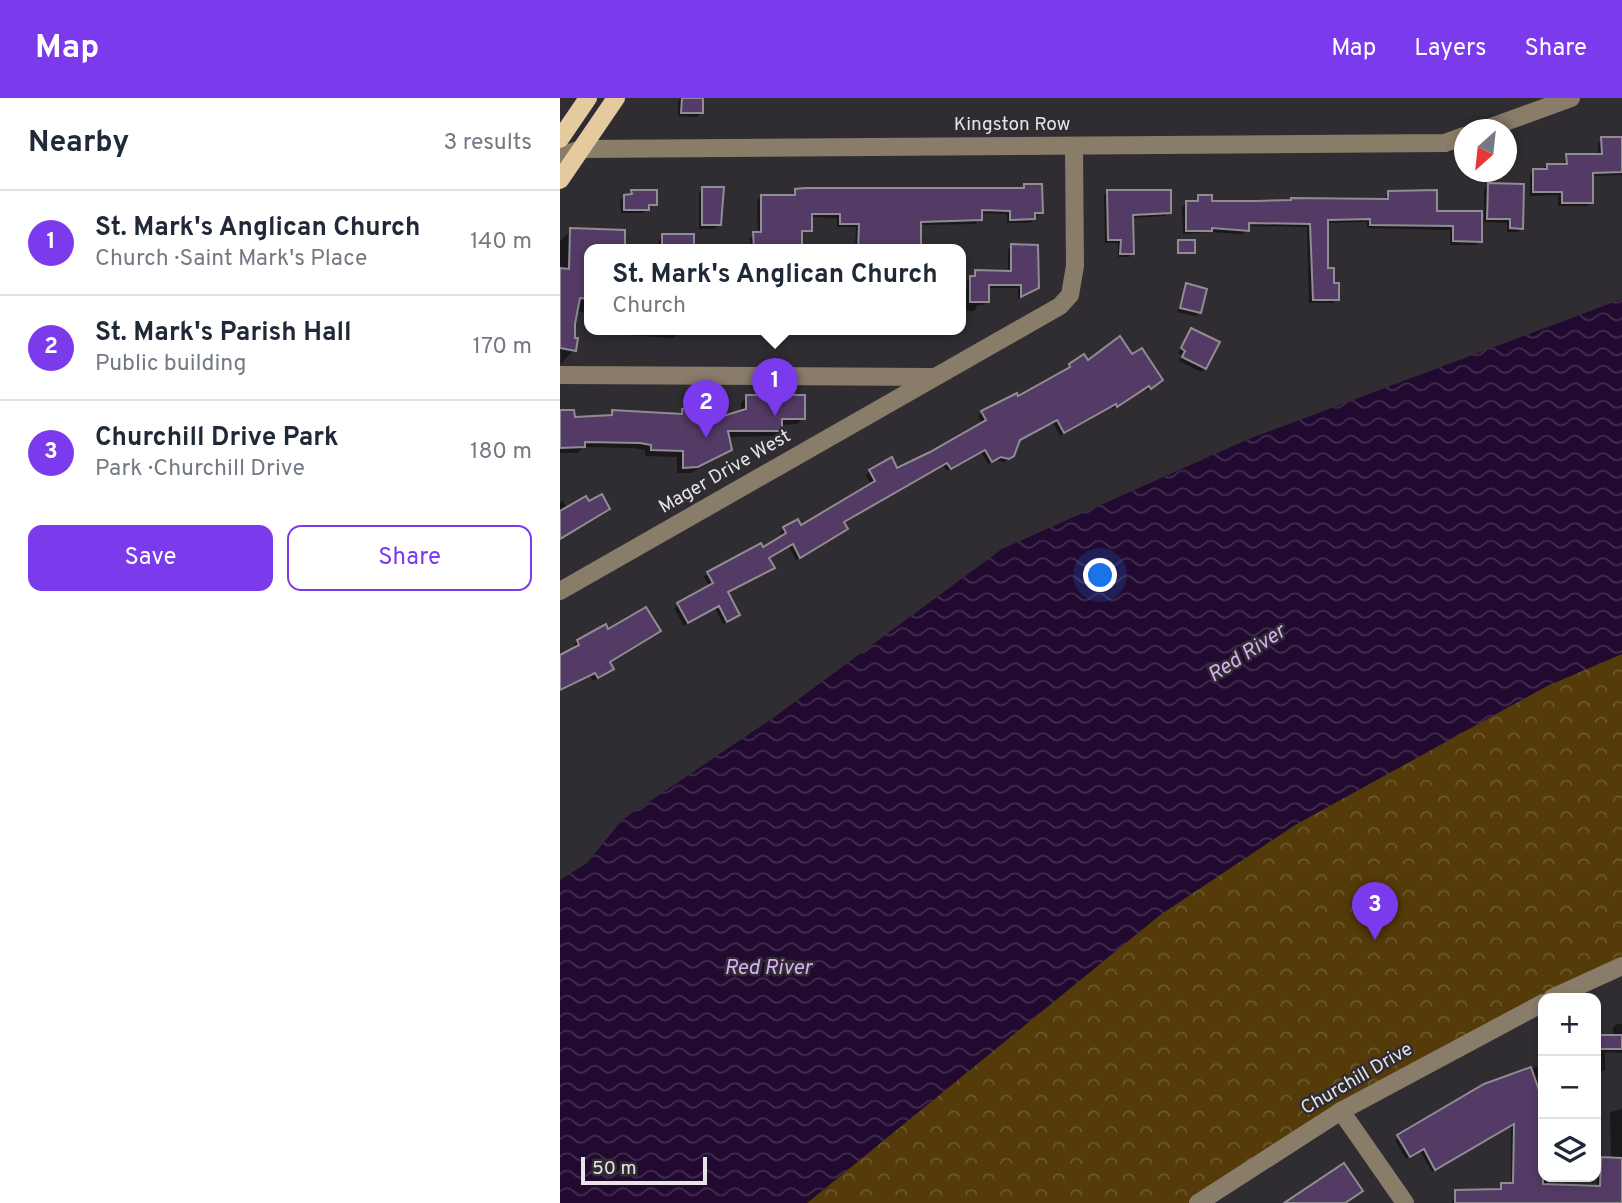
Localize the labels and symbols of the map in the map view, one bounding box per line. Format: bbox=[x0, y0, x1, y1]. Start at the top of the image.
street label: Kingston Row bbox=[954, 113, 1070, 137]
north arrow bbox=[1454, 119, 1517, 182]
pin: 1 bbox=[752, 358, 798, 416]
pin: 2 bbox=[683, 380, 729, 438]
street label: Mager Drive West bbox=[655, 424, 795, 520]
your location bbox=[1083, 558, 1117, 592]
water label: Red River bbox=[1203, 618, 1293, 689]
pin: 3 bbox=[1352, 882, 1398, 940]
water label: Red River bbox=[724, 955, 814, 982]
street label: Churchill Drive bbox=[1297, 1037, 1417, 1121]
scale bar bbox=[581, 1154, 707, 1186]

